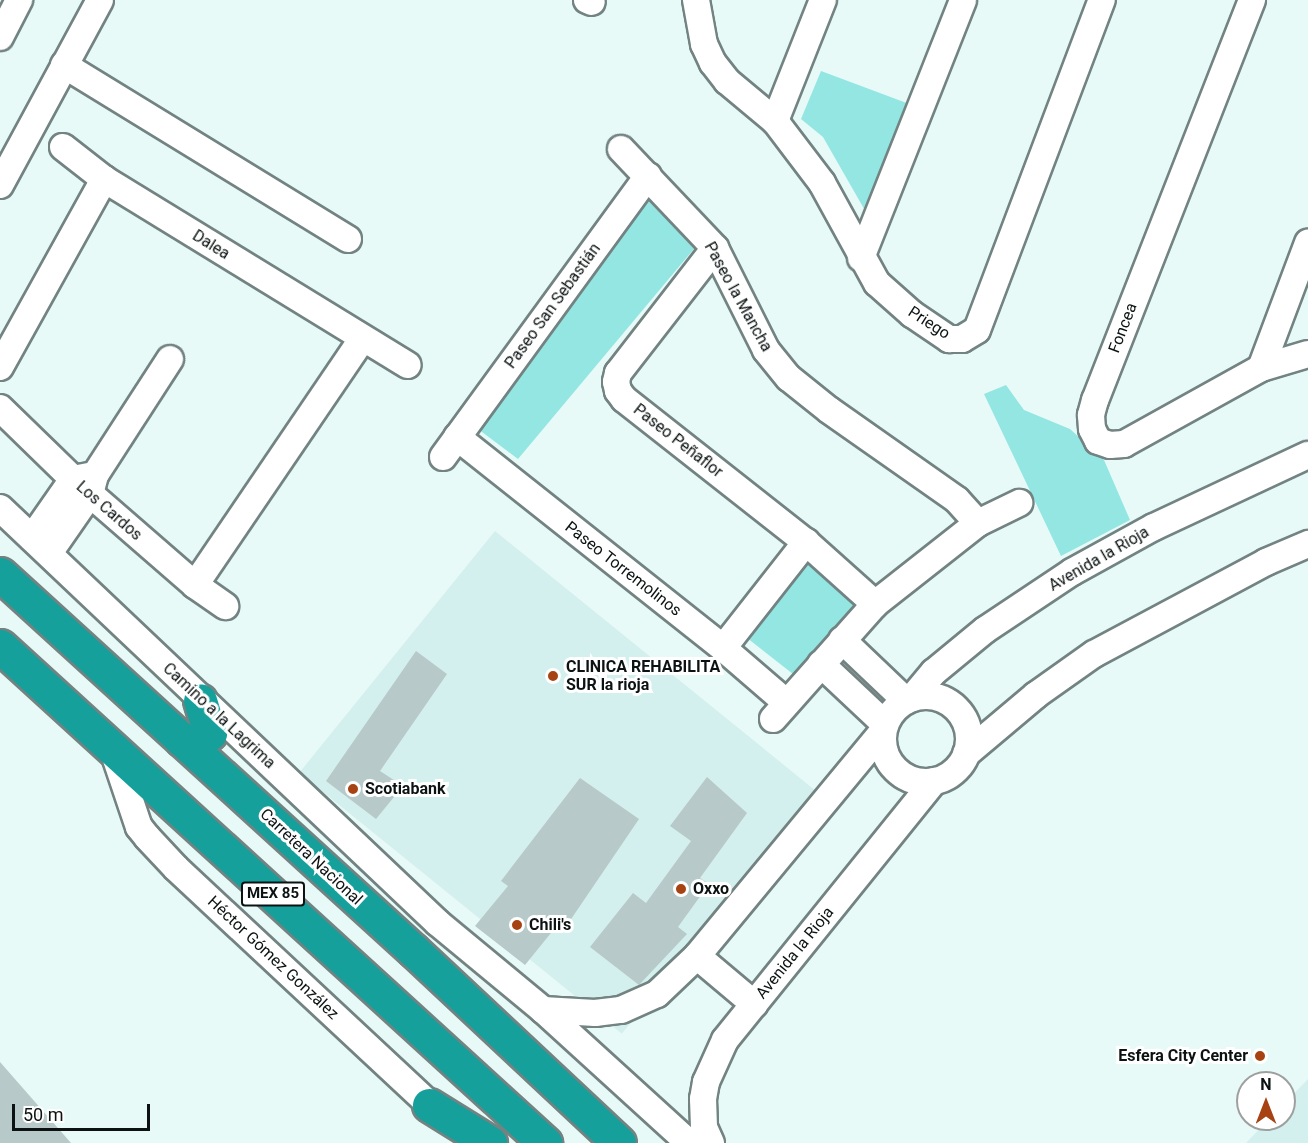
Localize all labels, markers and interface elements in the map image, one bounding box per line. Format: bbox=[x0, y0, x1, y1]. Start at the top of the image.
street label: Dalea bbox=[189, 226, 233, 264]
street label: Paseo la Mancha bbox=[700, 239, 776, 355]
street label: Paseo San Sebastián bbox=[501, 240, 605, 372]
street label: Foncea bbox=[1105, 300, 1141, 356]
street label: Priego bbox=[904, 302, 954, 344]
street label: Paseo Peñaflor bbox=[629, 400, 727, 482]
street label: Los Cardos bbox=[72, 477, 146, 545]
street label: Paseo Torremolinos bbox=[561, 517, 685, 621]
street label: Avenida la Rioja bbox=[1045, 523, 1153, 595]
place label: CLINICA REHABILITA SUR la rioja bbox=[566, 657, 720, 695]
street label: Camino a la Lagrima bbox=[159, 659, 279, 773]
marker: CLINICA REHABILITA SUR la rioja bbox=[544, 667, 562, 685]
place label: Scotiabank bbox=[365, 779, 446, 799]
marker: Scotiabank bbox=[346, 782, 360, 796]
street label: Carretera Nacional bbox=[256, 805, 366, 909]
place label: Oxxo bbox=[693, 879, 729, 899]
road number: MEX 85 bbox=[240, 882, 306, 906]
marker: Oxxo bbox=[674, 882, 688, 896]
street label: Héctor Gómez González bbox=[204, 892, 342, 1024]
street label: Avenida la Rioja bbox=[752, 903, 838, 1003]
place label: Chili's bbox=[529, 915, 571, 935]
marker: Chili's bbox=[510, 918, 524, 932]
place label: Esfera City Center bbox=[1118, 1046, 1248, 1066]
marker: Esfera City Center bbox=[1253, 1049, 1267, 1063]
north arrow bbox=[1236, 1071, 1296, 1131]
text: N bbox=[1260, 1075, 1272, 1094]
scale bar bbox=[15, 1092, 153, 1130]
text: 50 m bbox=[23, 1104, 63, 1125]

